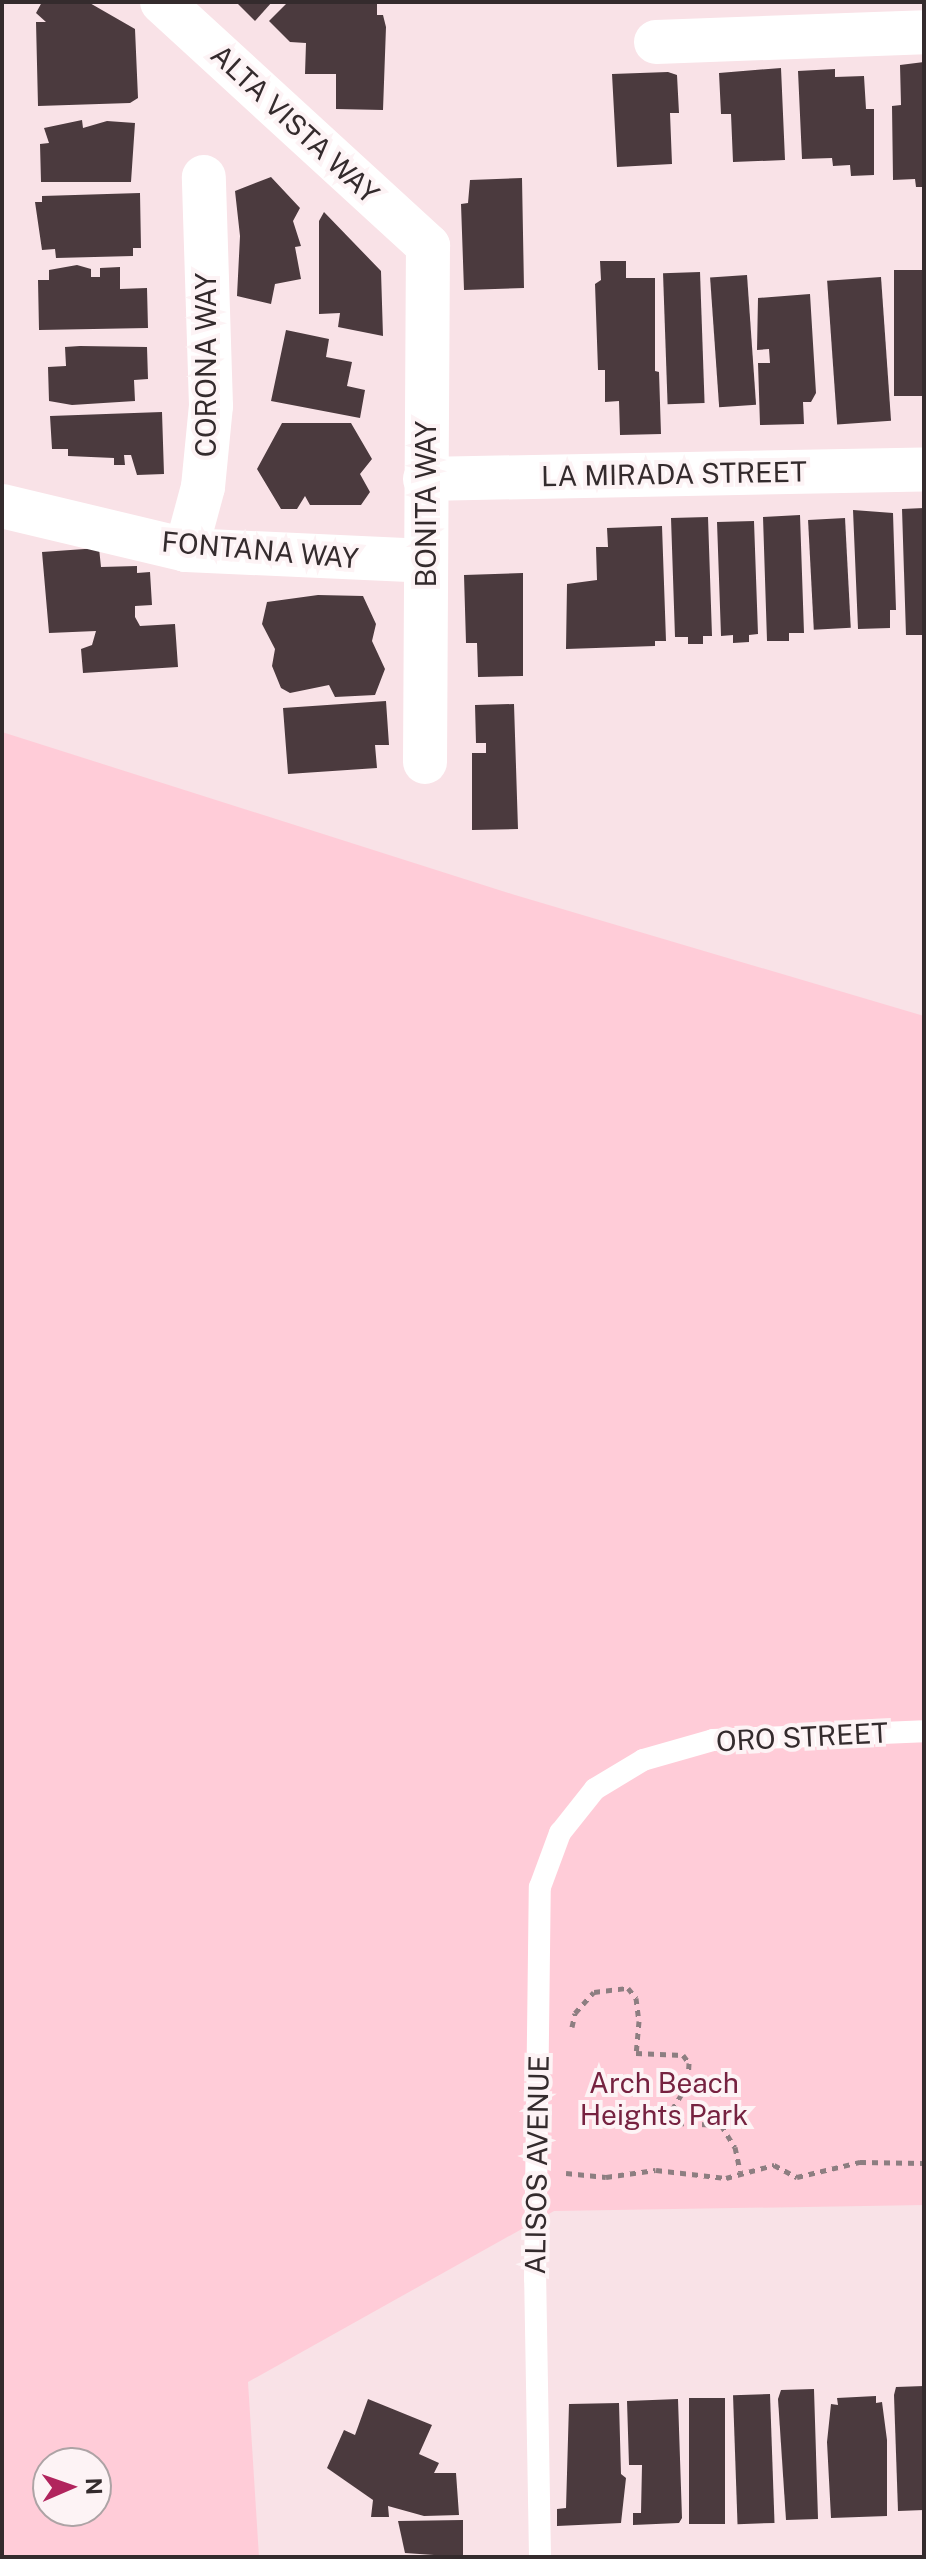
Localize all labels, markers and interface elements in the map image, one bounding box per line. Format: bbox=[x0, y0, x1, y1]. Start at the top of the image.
street label: ALTA VISTA WAY bbox=[204, 37, 386, 211]
street label: CORONA WAY bbox=[189, 272, 223, 458]
street label: BONITA WAY bbox=[409, 420, 443, 588]
street label: LA MIRADA STREET bbox=[541, 455, 807, 493]
street label: FONTANA WAY bbox=[160, 525, 360, 575]
street label: ORO STREET bbox=[715, 1716, 889, 1758]
street label: ALISOS AVENUE bbox=[518, 2055, 556, 2275]
park label: Arch Beach Heights Park bbox=[580, 2066, 748, 2132]
north arrow bbox=[32, 2447, 112, 2527]
text: N bbox=[81, 2477, 107, 2495]

